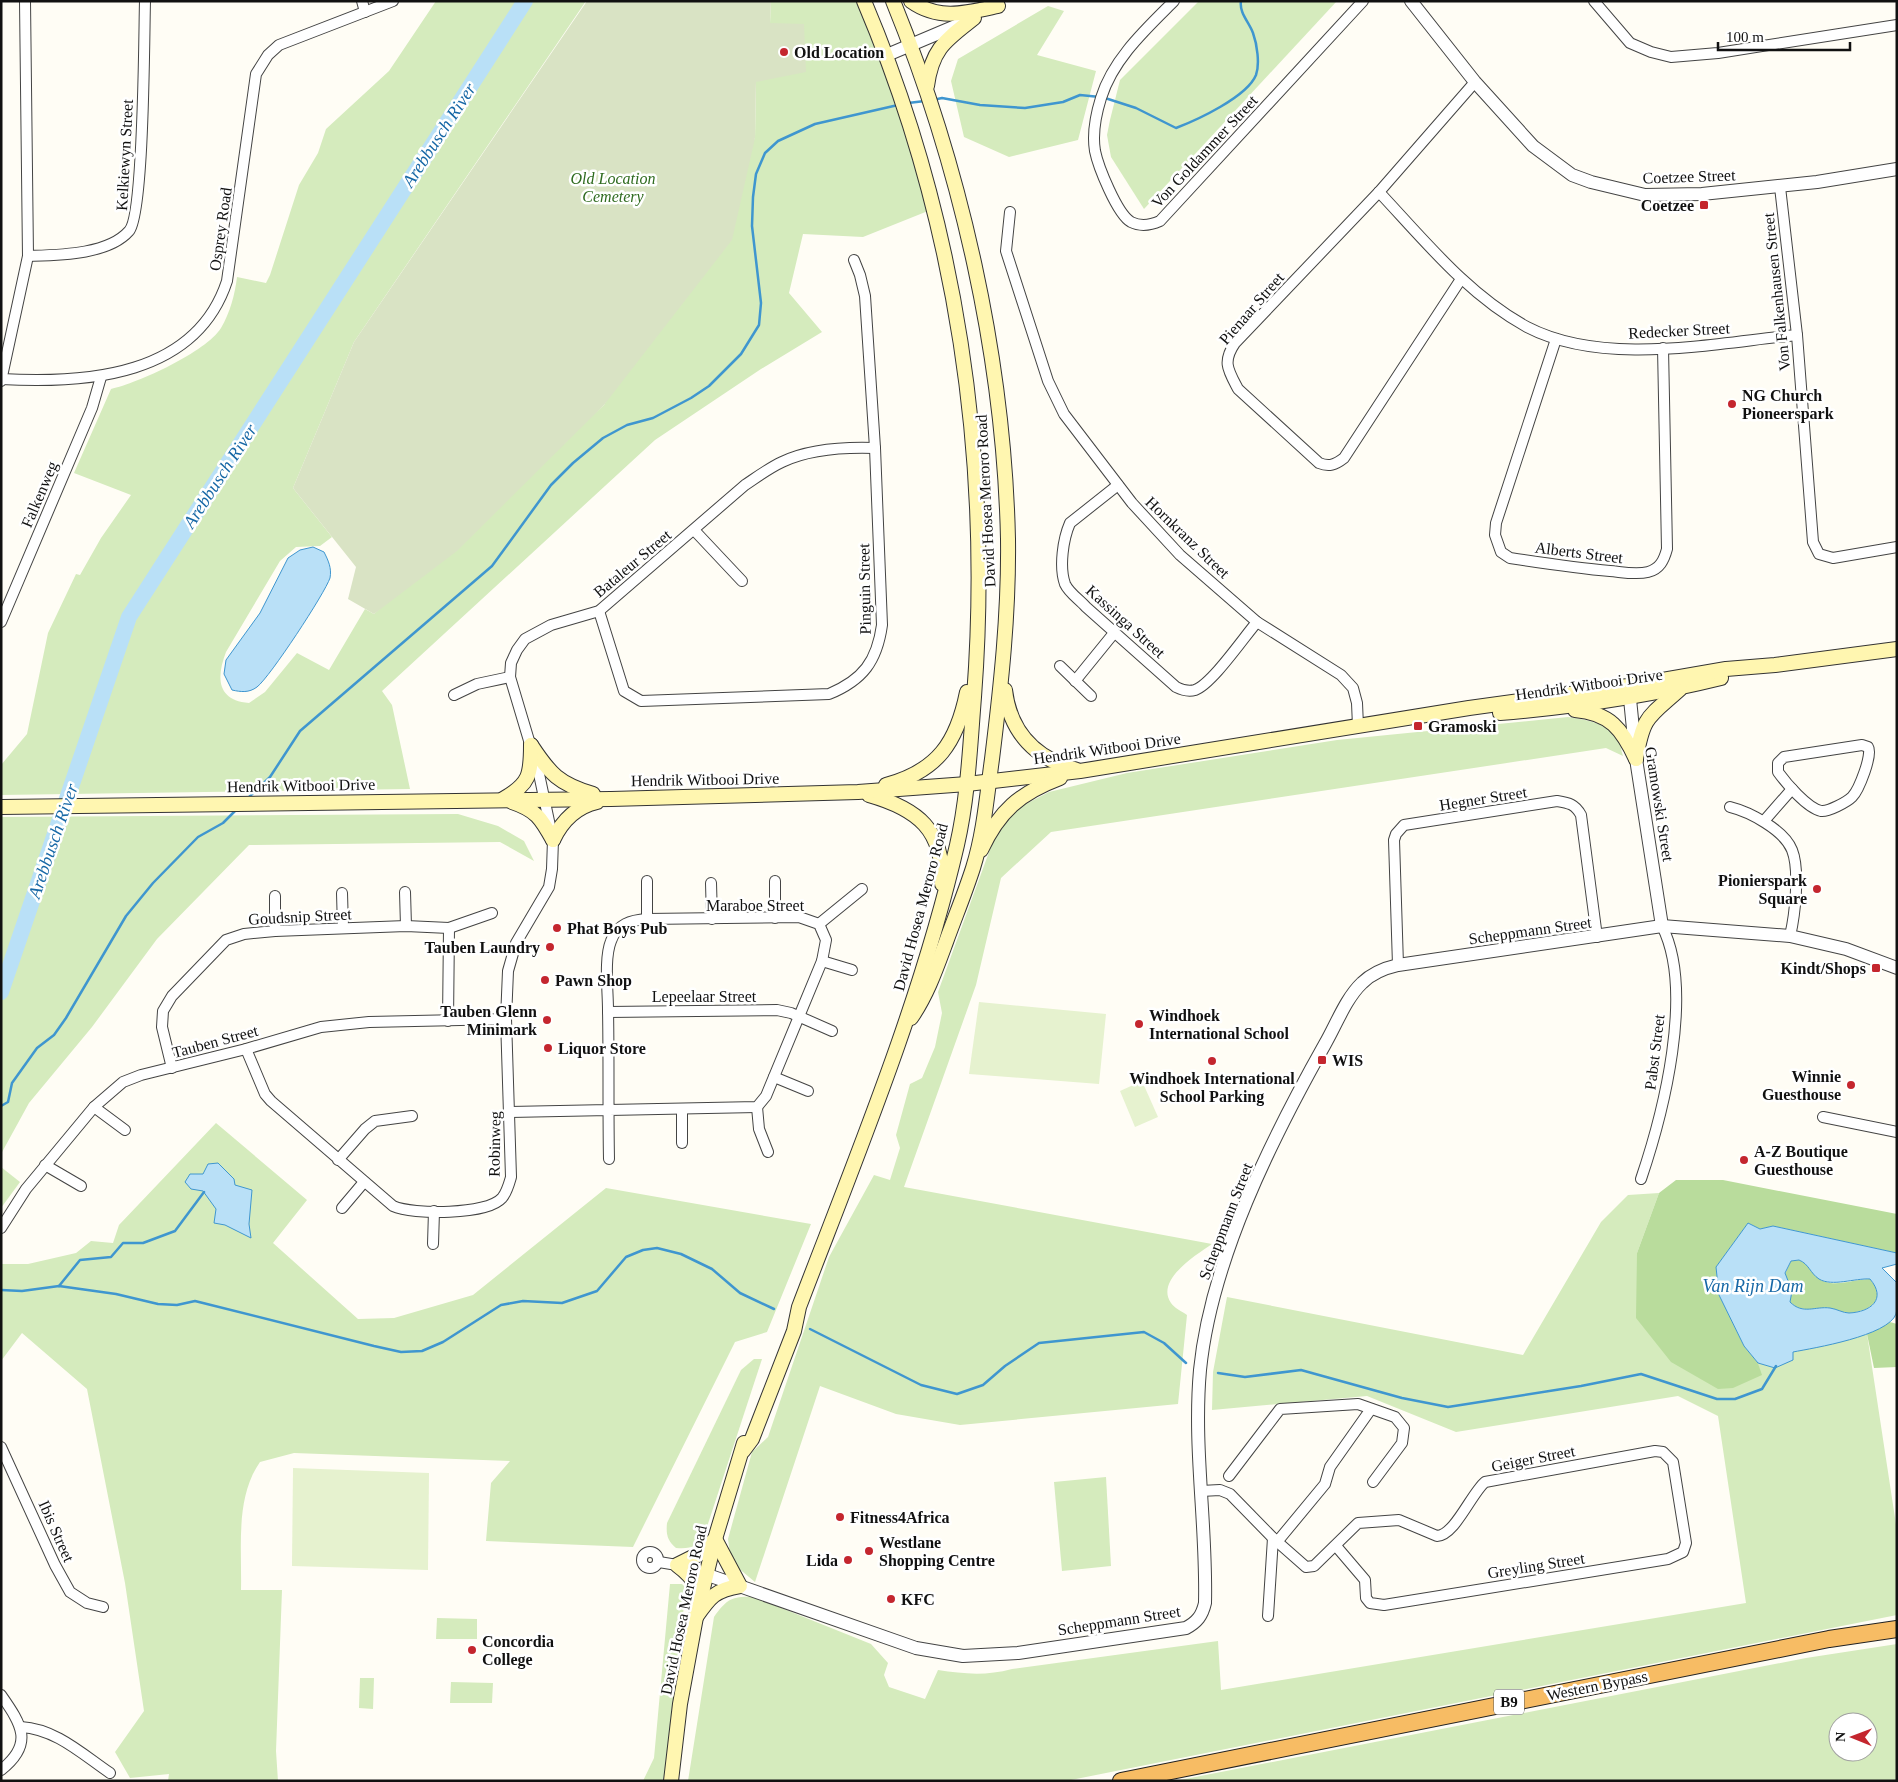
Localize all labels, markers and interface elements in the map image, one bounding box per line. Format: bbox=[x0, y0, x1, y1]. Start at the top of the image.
scale bar bbox=[1718, 20, 1850, 52]
text: 100 m bbox=[1726, 29, 1764, 45]
place label: Old Location bbox=[794, 44, 884, 61]
marker: Old Location bbox=[778, 46, 790, 58]
water label: Arebbusch River bbox=[397, 78, 481, 192]
street label: Von Goldammer Street bbox=[1148, 91, 1261, 211]
street label: Kelkiewyn Street bbox=[113, 98, 137, 211]
street label: Coetzee Street bbox=[1642, 166, 1736, 187]
park label: Old Location Cemetery bbox=[571, 170, 655, 206]
street label: Osprey Road bbox=[206, 186, 236, 272]
place label: Coetzee bbox=[1641, 197, 1694, 214]
marker: Coetzee bbox=[1698, 199, 1710, 211]
street label: Von Falkenhausen Street bbox=[1760, 212, 1793, 372]
street label: Pienaar Street bbox=[1216, 269, 1287, 348]
street label: Redecker Street bbox=[1628, 319, 1731, 342]
place label: NG Church Pioneerspark bbox=[1742, 387, 1834, 423]
marker: NG Church Pioneerspark bbox=[1726, 398, 1738, 410]
street label: David Hosea Meroro Road bbox=[972, 414, 999, 588]
water label: Arebbusch River bbox=[178, 419, 262, 533]
street label: Falkenweg bbox=[18, 459, 62, 530]
street label: Hornkranz Street bbox=[1142, 493, 1233, 582]
street label: Bataleur Street bbox=[590, 526, 675, 601]
street label: Alberts Street bbox=[1534, 539, 1624, 566]
street label: Pinguin Street bbox=[855, 543, 875, 635]
street label: Kassinga Street bbox=[1082, 582, 1169, 662]
street label: Hendrik Witbooi Drive bbox=[1514, 666, 1664, 703]
place label: Gramoski bbox=[1428, 718, 1497, 735]
marker: Gramoski bbox=[1412, 720, 1424, 732]
street label: Hendrik Witbooi Drive bbox=[1032, 730, 1182, 767]
street label: Gramowski Street bbox=[1642, 745, 1677, 863]
street label: Hendrik Witbooi Drive bbox=[631, 770, 779, 789]
street label: Hendrik Witbooi Drive bbox=[227, 776, 375, 795]
water label: Arebbusch River bbox=[24, 780, 82, 902]
street label: Hegner Street bbox=[1438, 783, 1529, 815]
street label: David Hosea Meroro Road bbox=[890, 821, 951, 993]
place label: Pionierspark Square bbox=[1718, 872, 1807, 908]
marker: Pionierspark Square bbox=[1811, 883, 1823, 895]
street label: Maraboe Street bbox=[706, 897, 805, 914]
street label: Goudsnip Street bbox=[248, 905, 353, 929]
street label: Scheppmann Street bbox=[1468, 913, 1593, 949]
place label: Phat Boys Pub bbox=[567, 920, 668, 938]
marker: Phat Boys Pub bbox=[551, 922, 563, 934]
place label: Tauben Laundry bbox=[425, 939, 540, 957]
marker: Tauben Laundry bbox=[544, 941, 556, 953]
place label: Kindt/Shops bbox=[1781, 960, 1866, 978]
marker: Kindt/Shops bbox=[1870, 962, 1882, 974]
place label: Pawn Shop bbox=[555, 972, 632, 990]
marker: Pawn Shop bbox=[539, 974, 551, 986]
street label: Lepeelaar Street bbox=[652, 988, 757, 1006]
place label: Tauben Glenn Minimark bbox=[440, 1003, 537, 1038]
place label: Windhoek International School bbox=[1149, 1007, 1290, 1042]
street label: Pabst Street bbox=[1641, 1013, 1668, 1091]
marker: Tauben Glenn Minimark bbox=[541, 1014, 553, 1026]
marker: Windhoek International School bbox=[1133, 1018, 1145, 1030]
street label: Tauben Street bbox=[170, 1022, 260, 1061]
place label: Liquor Store bbox=[558, 1040, 646, 1058]
marker: Liquor Store bbox=[542, 1042, 554, 1054]
place label: WIS bbox=[1332, 1052, 1363, 1069]
marker: WIS bbox=[1316, 1054, 1328, 1066]
marker: Windhoek International School Parking bbox=[1206, 1055, 1218, 1067]
place label: Winnie Guesthouse bbox=[1762, 1068, 1841, 1103]
place label: Windhoek International School Parking bbox=[1129, 1070, 1295, 1106]
marker: Winnie Guesthouse bbox=[1845, 1079, 1857, 1091]
street label: Robinweg bbox=[485, 1111, 505, 1177]
place label: A-Z Boutique Guesthouse bbox=[1754, 1143, 1848, 1178]
marker: A-Z Boutique Guesthouse bbox=[1738, 1154, 1750, 1166]
street label: Scheppmann Street bbox=[1195, 1160, 1257, 1282]
water label: Van Rijn Dam bbox=[1703, 1276, 1804, 1296]
street label: Geiger Street bbox=[1490, 1442, 1577, 1476]
street label: Ibis Street bbox=[35, 1498, 78, 1565]
place label: Fitness4Africa bbox=[850, 1509, 950, 1526]
marker: Fitness4Africa bbox=[834, 1511, 846, 1523]
street label: David Hosea Meroro Road bbox=[657, 1524, 710, 1696]
place label: Westlane Shopping Centre bbox=[879, 1534, 995, 1570]
marker: Westlane Shopping Centre bbox=[863, 1545, 875, 1557]
street label: Greyling Street bbox=[1486, 1549, 1587, 1583]
place label: Lida bbox=[806, 1552, 838, 1569]
marker: Lida bbox=[842, 1554, 854, 1566]
place label: KFC bbox=[901, 1591, 935, 1608]
marker: KFC bbox=[885, 1593, 897, 1605]
street label: Scheppmann Street bbox=[1057, 1602, 1182, 1640]
place label: Concordia College bbox=[482, 1633, 554, 1669]
marker: Concordia College bbox=[466, 1644, 478, 1656]
street label: Western Bypass bbox=[1545, 1667, 1649, 1705]
road number: B9 bbox=[1494, 1690, 1524, 1714]
north arrow bbox=[1828, 1712, 1878, 1762]
text: N bbox=[1833, 1732, 1848, 1742]

